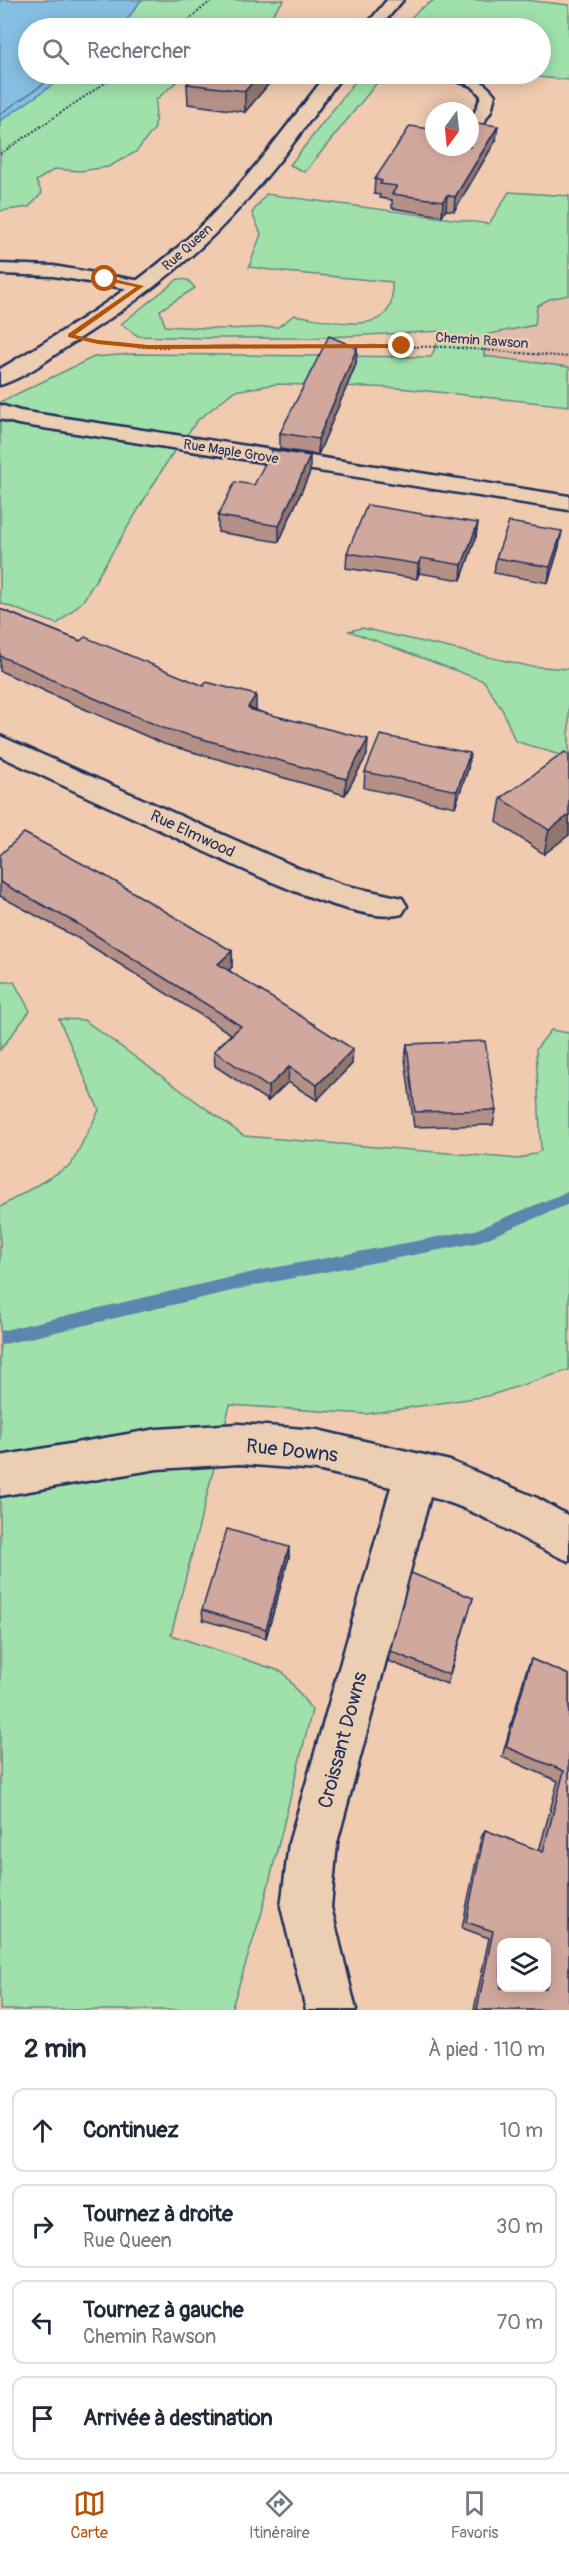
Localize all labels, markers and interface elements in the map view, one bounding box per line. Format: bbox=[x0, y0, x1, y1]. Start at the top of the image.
search box bbox=[18, 18, 551, 84]
icon: search bbox=[39, 35, 72, 68]
text: Rechercher bbox=[87, 37, 191, 65]
north arrow bbox=[425, 102, 479, 156]
street label: Rue Queen bbox=[159, 220, 216, 274]
route start bbox=[91, 265, 117, 291]
street label: Chemin Rawson bbox=[435, 329, 529, 352]
route end bbox=[388, 332, 414, 358]
street label: Rue Maple Grove bbox=[182, 436, 280, 467]
street label: Rue Elmwood bbox=[147, 806, 238, 862]
street label: Rue Downs bbox=[245, 1433, 339, 1468]
street label: Croissant Downs bbox=[312, 1669, 373, 1811]
map controls bbox=[497, 1938, 551, 1992]
button: layers bbox=[497, 1938, 551, 1992]
text: 2 min bbox=[24, 2033, 86, 2065]
text: À pied · 110 m bbox=[428, 2037, 545, 2062]
icon: ahead bbox=[26, 2114, 59, 2147]
text: Continuez bbox=[83, 2116, 179, 2144]
text: 10 m bbox=[499, 2118, 543, 2143]
text: Tournez à droite bbox=[83, 2200, 233, 2228]
icon: right bbox=[26, 2210, 59, 2243]
text: 30 m bbox=[496, 2214, 543, 2239]
text: Rue Queen bbox=[83, 2228, 172, 2253]
text: Tournez à gauche bbox=[83, 2296, 244, 2324]
icon: left bbox=[26, 2306, 59, 2339]
text: 70 m bbox=[497, 2310, 543, 2335]
text: Chemin Rawson bbox=[83, 2324, 216, 2349]
icon: arrive bbox=[26, 2402, 59, 2435]
text: Arrivée à destination bbox=[83, 2404, 273, 2432]
tab: Carte bbox=[71, 2487, 108, 2543]
tab: Itinéraire bbox=[249, 2487, 310, 2543]
tab: Favoris bbox=[451, 2487, 498, 2543]

